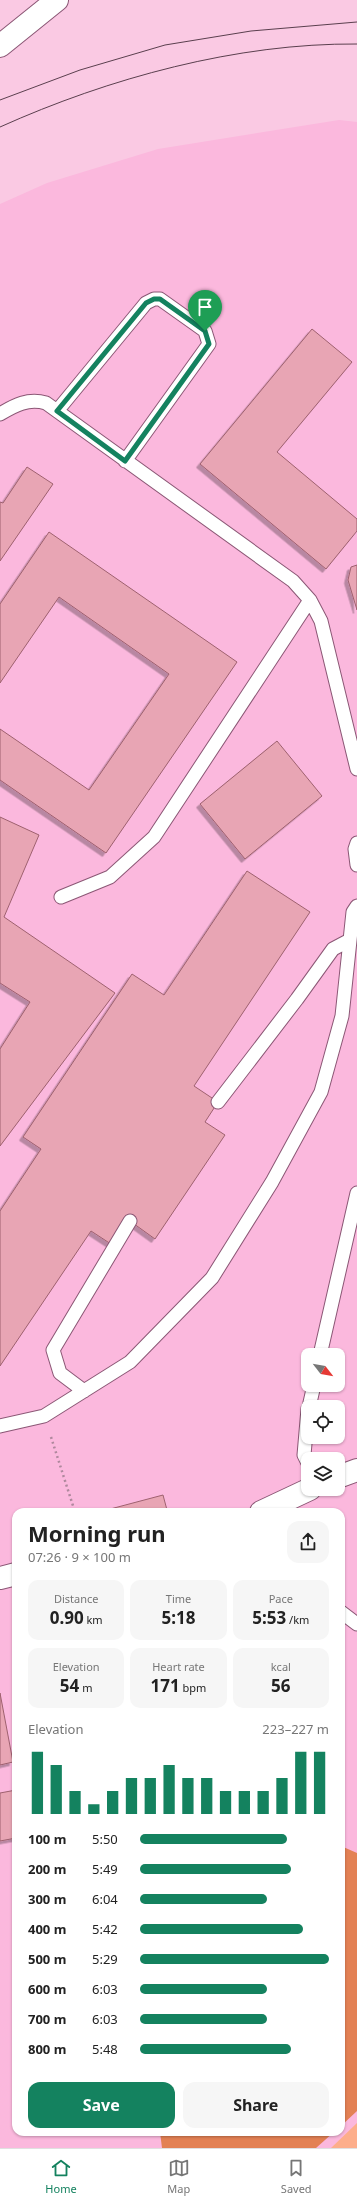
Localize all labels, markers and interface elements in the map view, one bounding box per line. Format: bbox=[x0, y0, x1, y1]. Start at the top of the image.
pin bbox=[188, 290, 222, 331]
icon: arrive bbox=[194, 296, 216, 318]
north arrow bbox=[301, 1348, 345, 1392]
map controls bbox=[301, 1348, 345, 1496]
button: locate bbox=[301, 1400, 345, 1444]
button: layers bbox=[301, 1452, 345, 1496]
text: Morning run bbox=[28, 1518, 166, 1548]
button: share bbox=[287, 1521, 329, 1563]
text: 07:26 · 9 × 100 m bbox=[28, 1548, 131, 1566]
text: Distance bbox=[54, 1591, 98, 1606]
text: Time bbox=[166, 1591, 191, 1606]
text: Pace bbox=[269, 1591, 293, 1606]
text: 0.90 bbox=[50, 1606, 84, 1629]
text: 5:18 bbox=[162, 1606, 195, 1629]
text: 5:53 bbox=[252, 1606, 286, 1629]
text: km bbox=[84, 1612, 103, 1627]
text: /km bbox=[286, 1612, 309, 1627]
text: Elevation bbox=[53, 1659, 100, 1674]
text: Heart rate bbox=[152, 1659, 205, 1674]
text: kcal bbox=[271, 1659, 291, 1674]
text: 54 bbox=[60, 1674, 79, 1697]
text: 171 bbox=[151, 1674, 180, 1697]
text: 56 bbox=[271, 1674, 291, 1697]
text: m bbox=[79, 1680, 92, 1695]
text: bpm bbox=[180, 1680, 206, 1695]
text: Elevation bbox=[28, 1720, 84, 1738]
text: 223–227 m bbox=[262, 1720, 329, 1738]
text: 100 m bbox=[28, 1830, 66, 1848]
text: 5:50 bbox=[92, 1830, 118, 1848]
text: 200 m bbox=[28, 1860, 66, 1878]
text: 5:49 bbox=[92, 1860, 118, 1878]
text: 300 m bbox=[28, 1890, 66, 1908]
text: 6:04 bbox=[92, 1890, 118, 1908]
text: 400 m bbox=[28, 1920, 66, 1938]
text: 5:42 bbox=[92, 1920, 118, 1938]
text: 500 m bbox=[28, 1950, 66, 1968]
text: 5:29 bbox=[92, 1950, 118, 1968]
text: 600 m bbox=[28, 1980, 66, 1998]
text: 6:03 bbox=[92, 1980, 118, 1998]
text: 700 m bbox=[28, 2010, 66, 2028]
text: 6:03 bbox=[92, 2010, 118, 2028]
text: 800 m bbox=[28, 2040, 66, 2058]
text: 5:48 bbox=[92, 2040, 118, 2058]
button: Save bbox=[28, 2082, 175, 2128]
button: Share bbox=[183, 2082, 329, 2128]
tab: Home bbox=[45, 2157, 77, 2196]
tab: Map bbox=[167, 2157, 190, 2196]
tab: Saved bbox=[281, 2157, 312, 2196]

